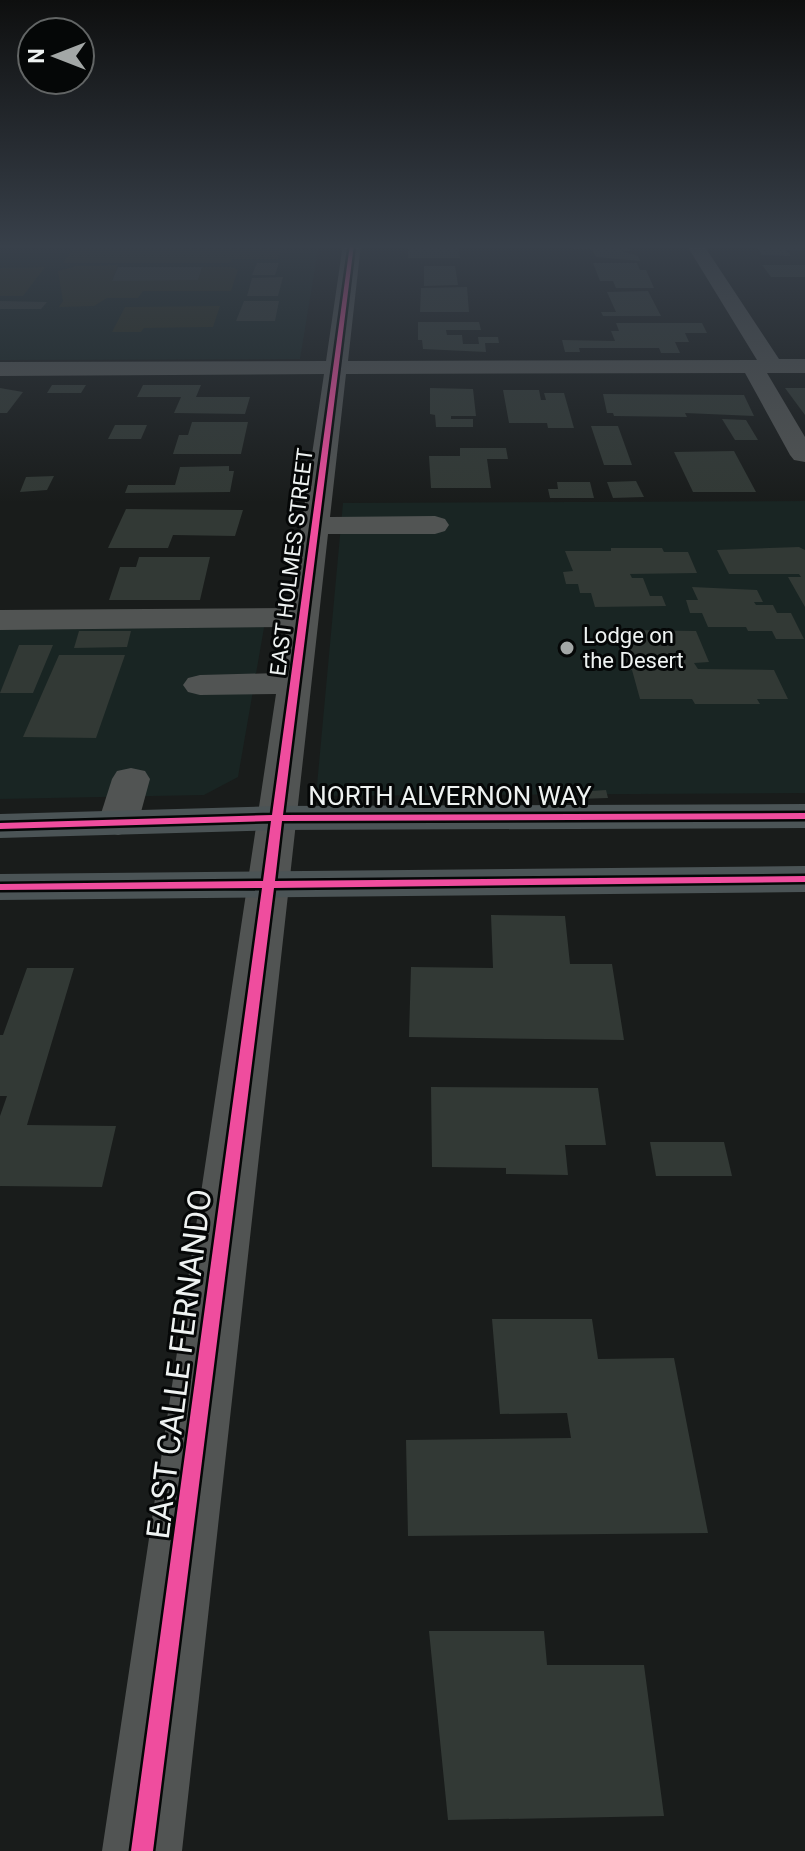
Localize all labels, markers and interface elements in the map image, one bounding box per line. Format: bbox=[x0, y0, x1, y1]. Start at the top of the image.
north arrow bbox=[16, 16, 96, 96]
text: N bbox=[24, 48, 49, 64]
street label: EAST HOLMES STREET bbox=[265, 447, 318, 677]
place label: Lodge on the Desert bbox=[583, 623, 684, 673]
marker: Lodge on the Desert bbox=[558, 639, 576, 657]
street label: NORTH ALVERNON WAY bbox=[308, 781, 592, 811]
street label: EAST CALLE FERNANDO bbox=[139, 1187, 219, 1541]

